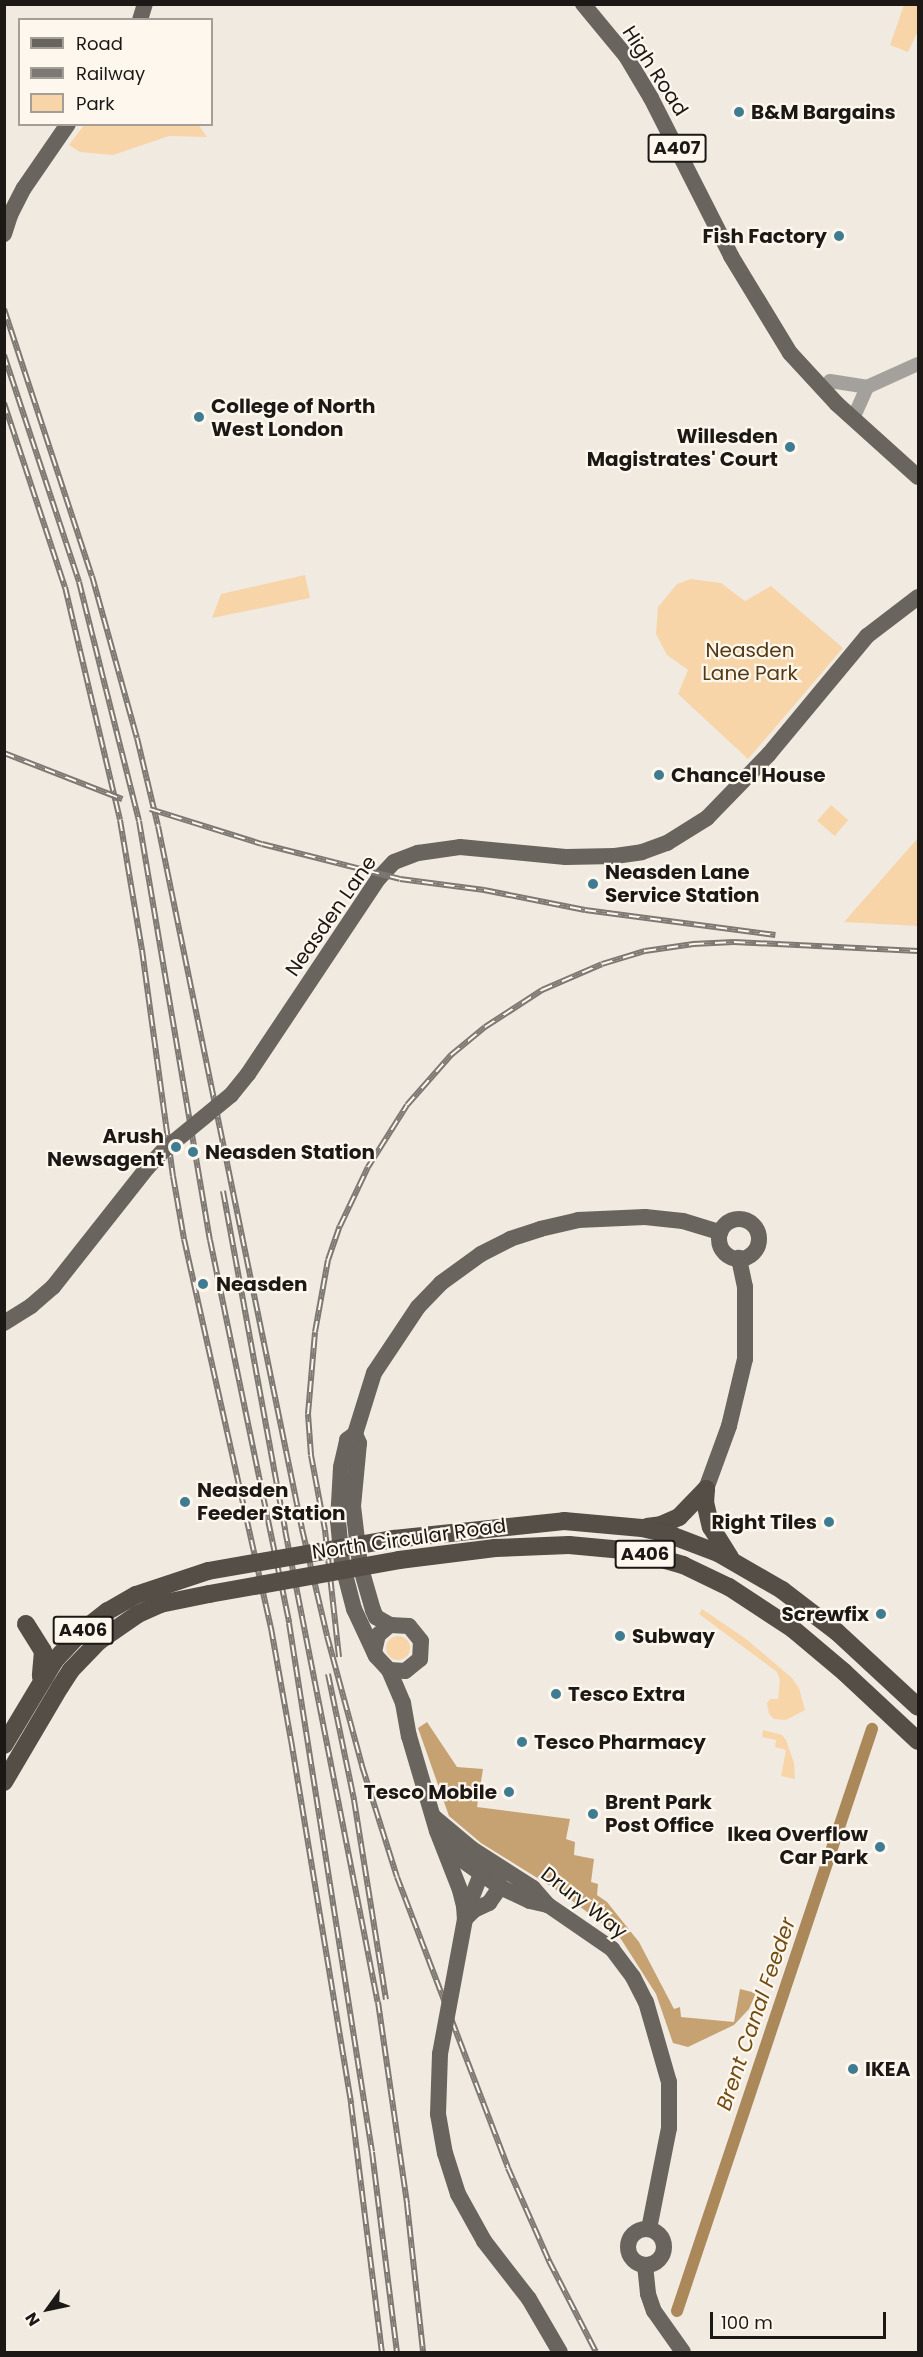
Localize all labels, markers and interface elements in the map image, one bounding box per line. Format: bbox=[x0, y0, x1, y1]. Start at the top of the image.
legend bbox=[18, 18, 213, 126]
street label: High Road bbox=[617, 22, 693, 120]
text: Road bbox=[76, 31, 123, 56]
text: Railway bbox=[76, 61, 145, 86]
text: Park bbox=[76, 91, 115, 116]
place label: B&M Bargains bbox=[751, 100, 896, 124]
marker: B&M Bargains bbox=[732, 105, 746, 119]
road number: A407 bbox=[647, 133, 707, 163]
place label: Fish Factory bbox=[703, 224, 827, 248]
marker: Fish Factory bbox=[832, 229, 846, 243]
place label: College of North West London bbox=[211, 394, 375, 441]
marker: College of North West London bbox=[192, 410, 206, 424]
place label: Willesden Magistrates' Court bbox=[587, 424, 778, 471]
marker: Willesden Magistrates' Court bbox=[783, 440, 797, 454]
park label: Neasden Lane Park bbox=[702, 639, 798, 686]
place label: Chancel House bbox=[671, 763, 826, 787]
marker: Chancel House bbox=[652, 768, 666, 782]
street label: Neasden Lane bbox=[280, 851, 382, 981]
place label: Neasden Lane Service Station bbox=[605, 861, 759, 908]
marker: Neasden Lane Service Station bbox=[586, 877, 600, 891]
place label: Arush Newsagent bbox=[47, 1124, 164, 1171]
marker: Arush Newsagent bbox=[169, 1140, 183, 1154]
place label: Neasden Station bbox=[205, 1140, 375, 1164]
marker: Neasden Station bbox=[186, 1145, 200, 1159]
place label: Neasden bbox=[216, 1272, 307, 1296]
marker: Neasden bbox=[194, 1275, 212, 1293]
place label: Neasden Feeder Station bbox=[197, 1478, 346, 1525]
marker: Neasden Feeder Station bbox=[178, 1495, 192, 1509]
place label: Right Tiles bbox=[712, 1510, 817, 1534]
street label: North Circular Road bbox=[310, 1513, 508, 1565]
marker: Right Tiles bbox=[822, 1515, 836, 1529]
road number: A406 bbox=[614, 1539, 676, 1569]
place label: Screwfix bbox=[782, 1602, 869, 1626]
marker: Screwfix bbox=[874, 1607, 888, 1621]
road number: A406 bbox=[52, 1615, 115, 1645]
place label: Subway bbox=[632, 1624, 715, 1648]
marker: Subway bbox=[613, 1629, 627, 1643]
place label: Tesco Extra bbox=[568, 1682, 685, 1706]
marker: Tesco Extra bbox=[549, 1687, 563, 1701]
place label: Tesco Pharmacy bbox=[534, 1730, 706, 1754]
marker: Tesco Pharmacy bbox=[515, 1735, 529, 1749]
place label: Tesco Mobile bbox=[364, 1780, 497, 1804]
marker: Tesco Mobile bbox=[502, 1785, 516, 1799]
place label: Brent Park Post Office bbox=[605, 1790, 714, 1837]
marker: Brent Park Post Office bbox=[586, 1807, 600, 1821]
place label: Ikea Overflow Car Park bbox=[727, 1823, 868, 1870]
marker: Ikea Overflow Car Park bbox=[873, 1840, 887, 1854]
street label: Drury Way bbox=[536, 1862, 632, 1944]
water label: Brent Canal Feeder bbox=[711, 1914, 801, 2114]
place label: IKEA bbox=[865, 2057, 910, 2081]
marker: IKEA bbox=[846, 2062, 860, 2076]
north arrow bbox=[18, 2279, 78, 2339]
scale bar bbox=[713, 2300, 888, 2338]
text: N bbox=[20, 2308, 45, 2330]
text: 100 m bbox=[721, 2310, 773, 2335]

